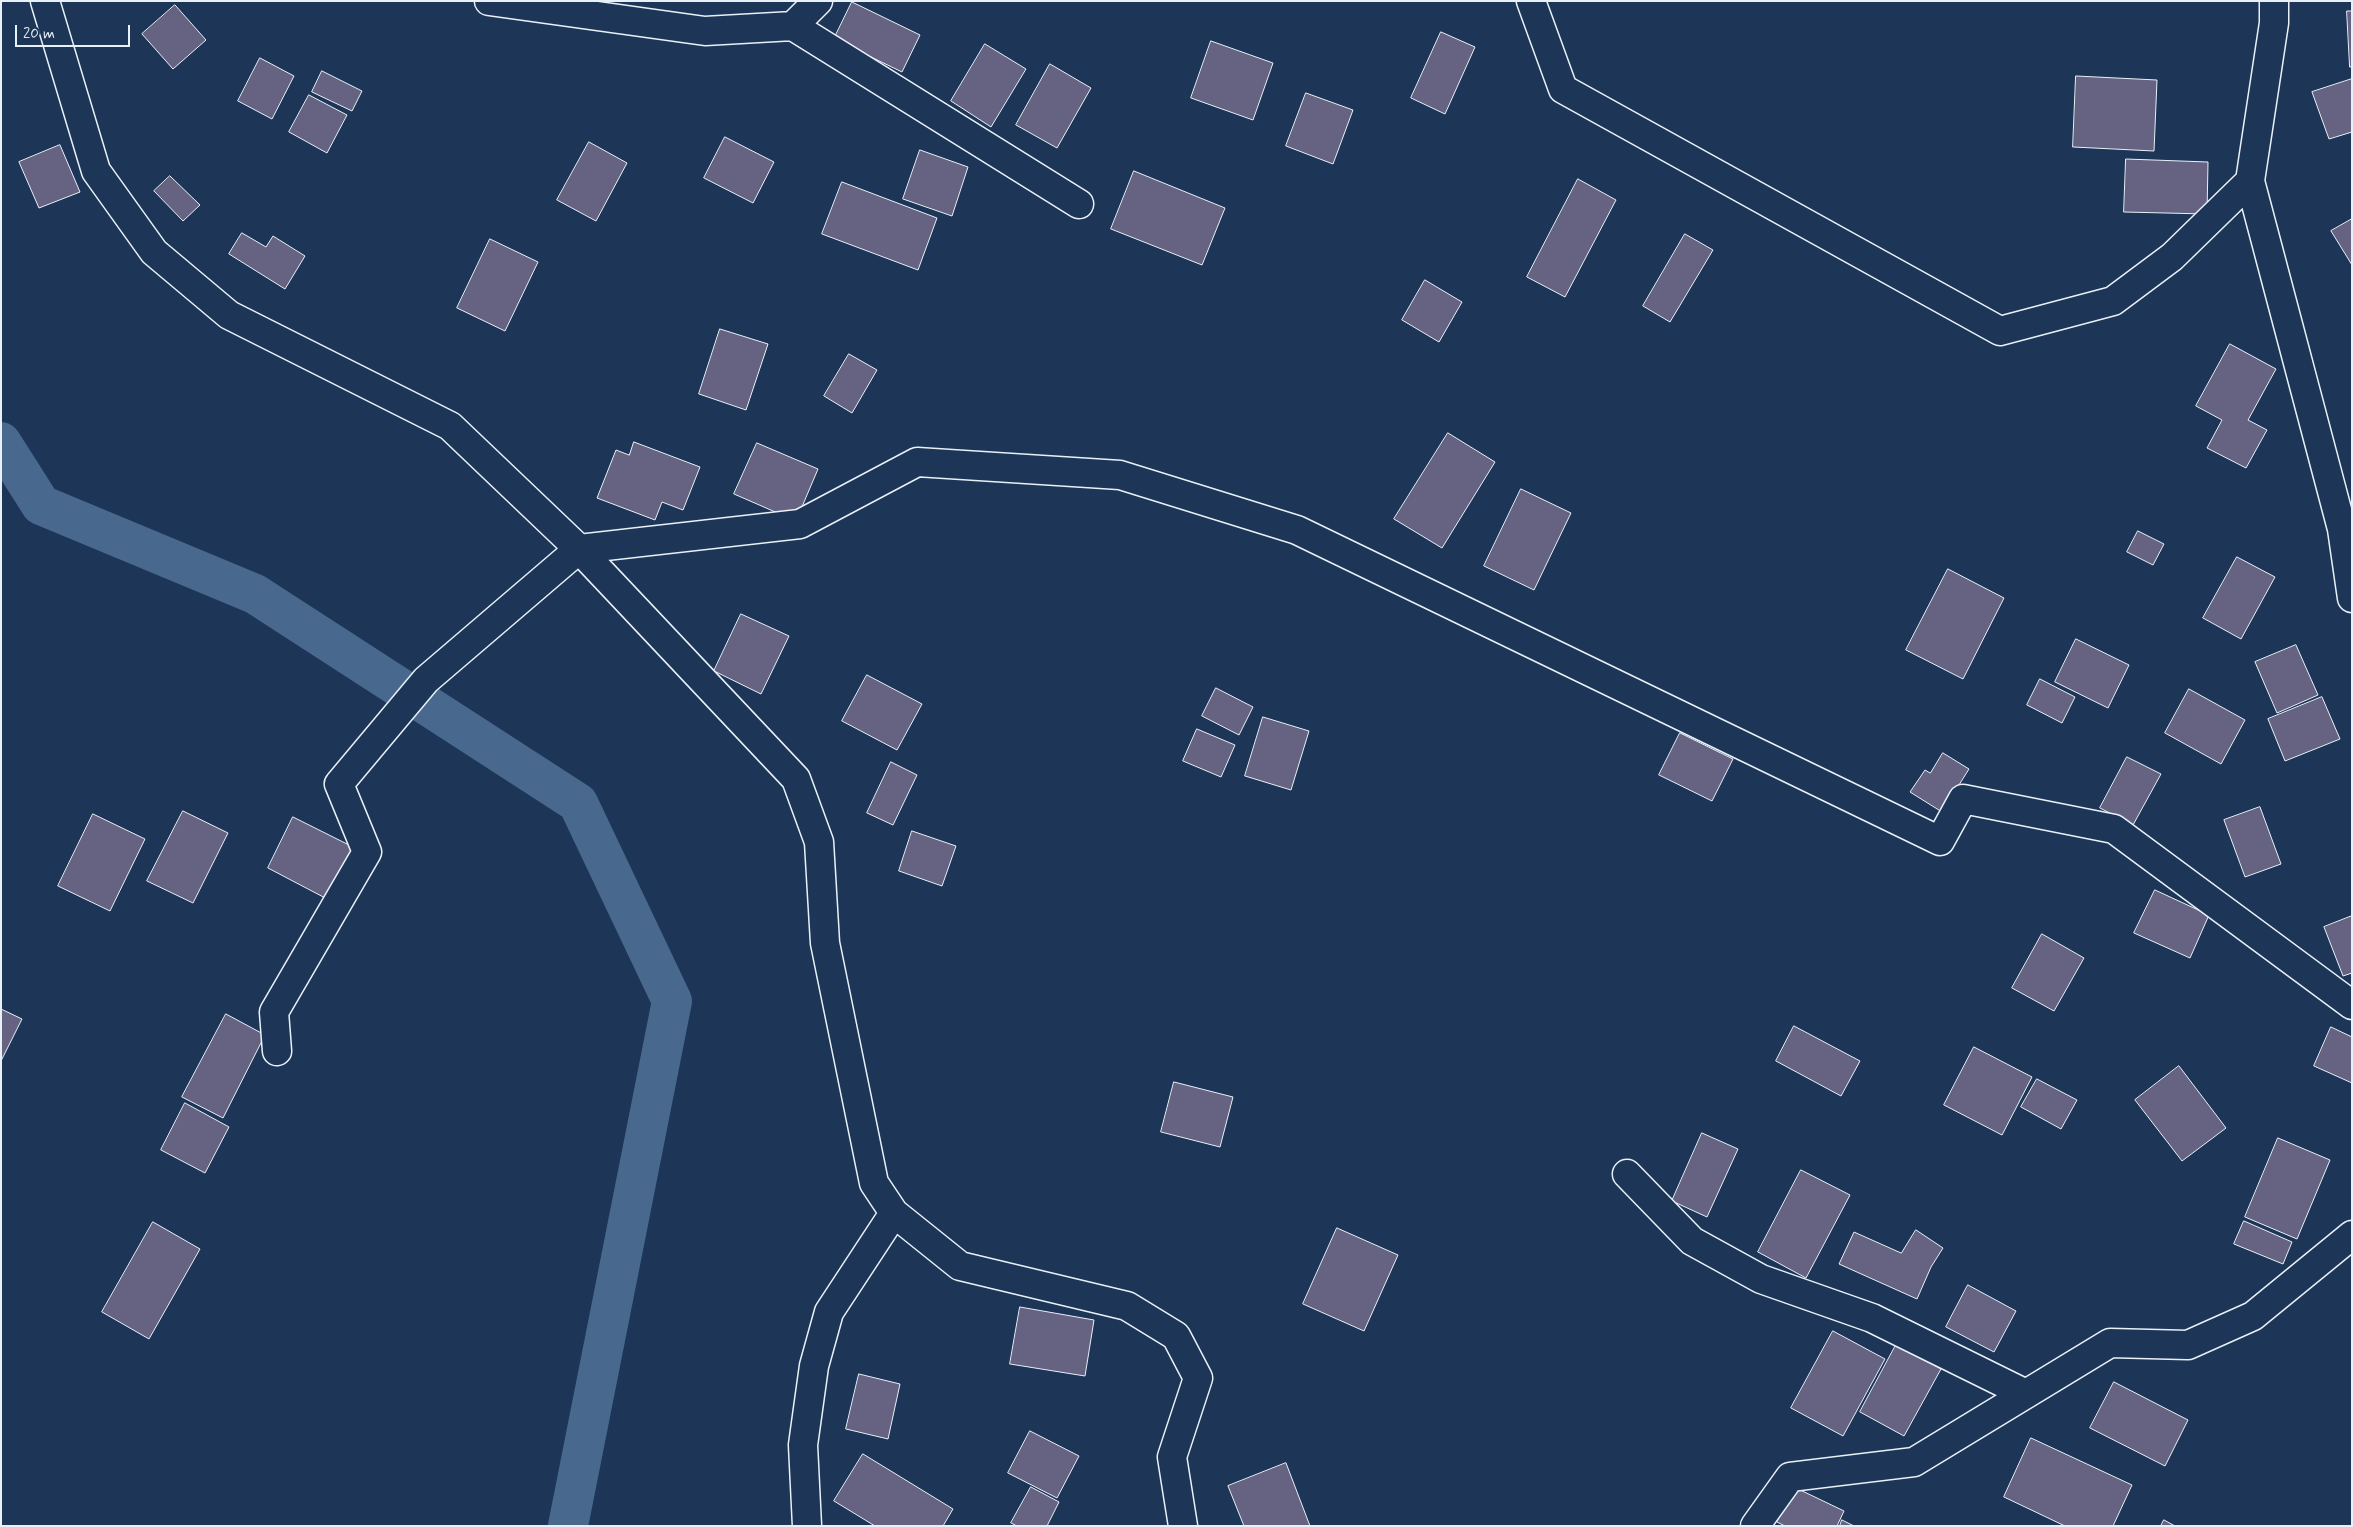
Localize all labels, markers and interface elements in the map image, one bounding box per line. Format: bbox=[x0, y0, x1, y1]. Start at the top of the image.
scale bar bbox=[18, 15, 132, 47]
text: 20 m bbox=[23, 24, 55, 44]

